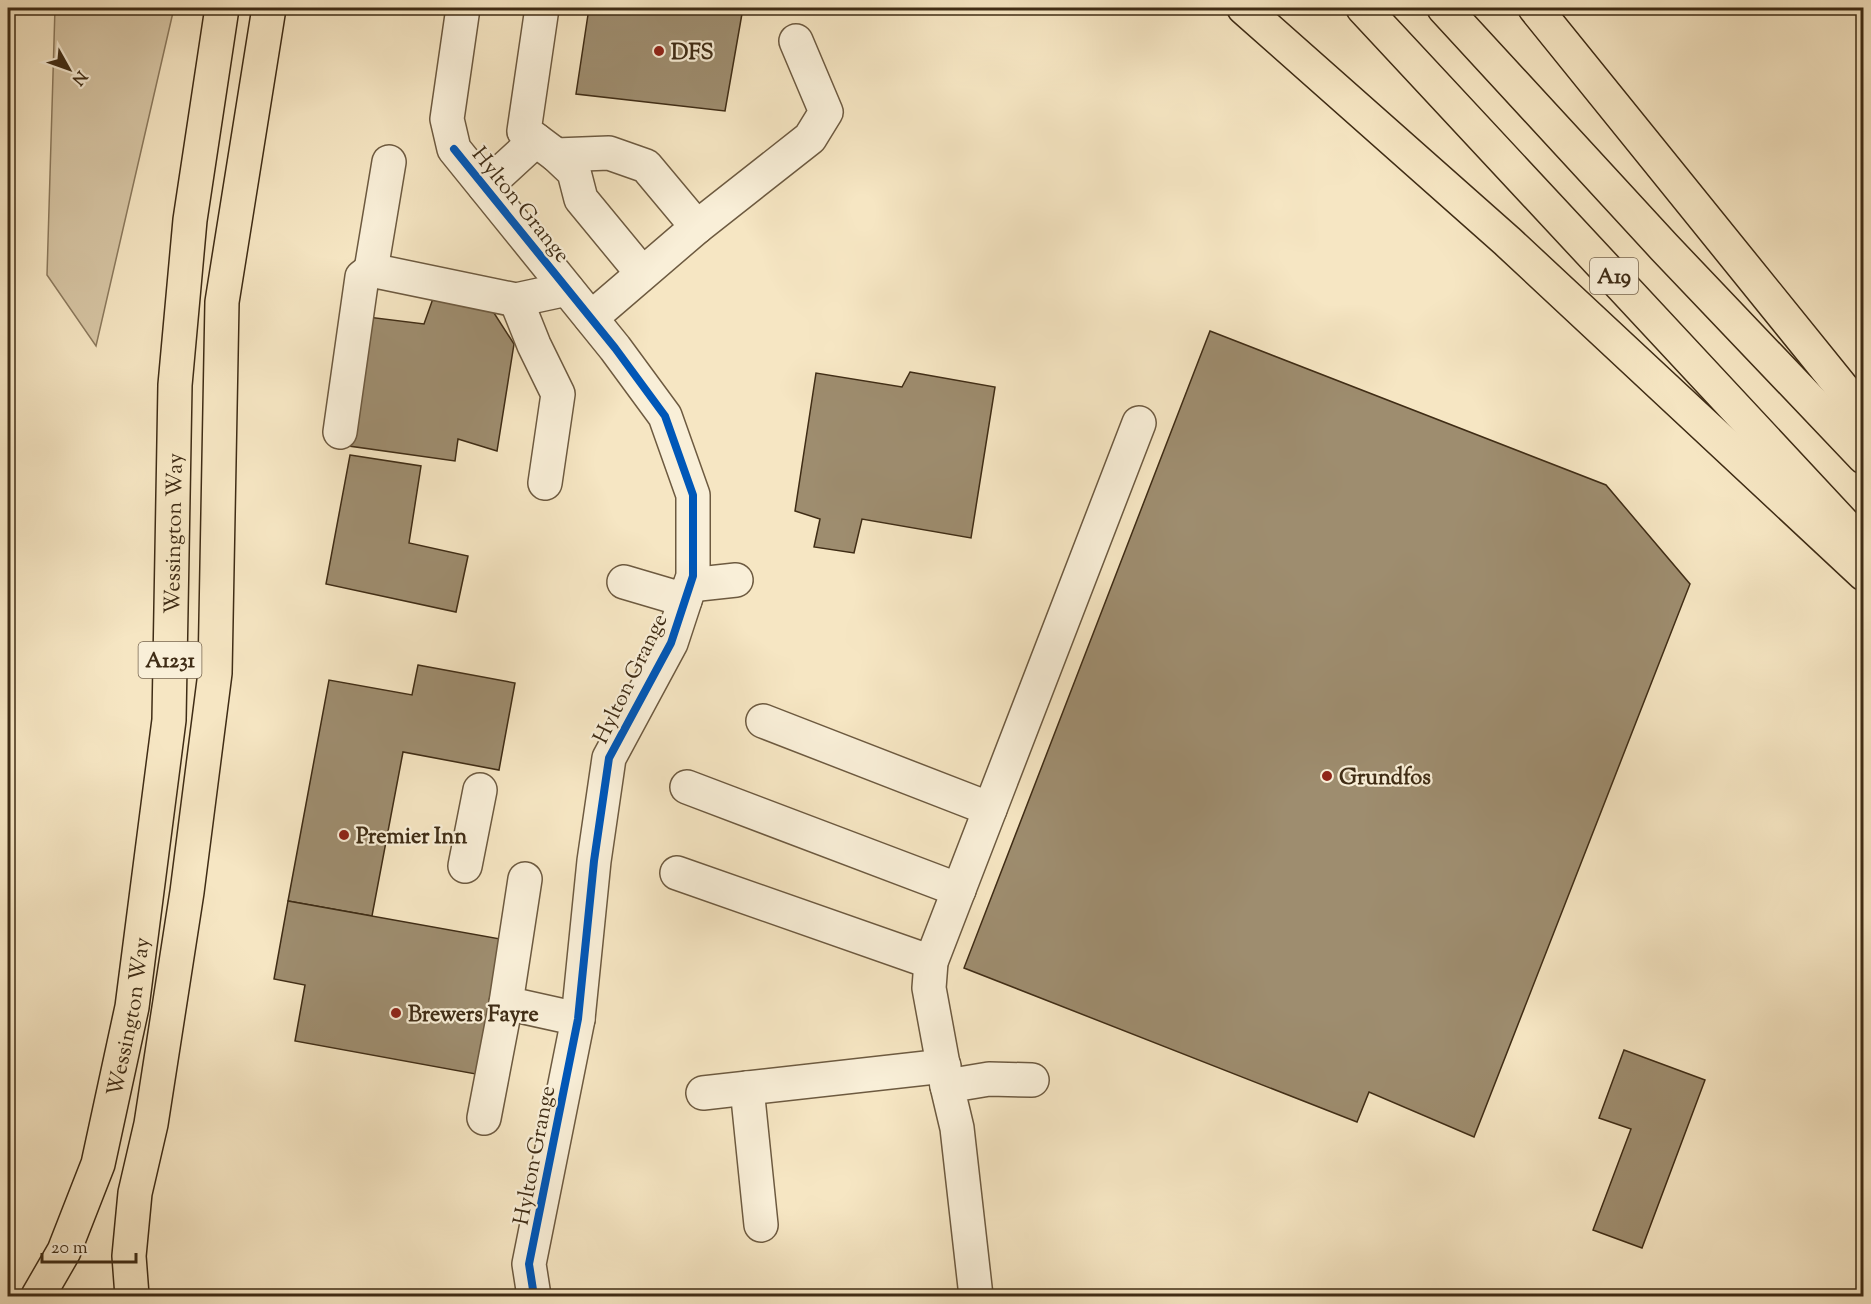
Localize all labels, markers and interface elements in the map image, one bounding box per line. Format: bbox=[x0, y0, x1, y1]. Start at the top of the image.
place label: DFS bbox=[671, 38, 714, 70]
north arrow bbox=[39, 39, 99, 99]
marker: DFS bbox=[652, 44, 666, 58]
text: N bbox=[66, 65, 91, 89]
street label: Hylton Grange bbox=[463, 141, 577, 271]
road number: A19 bbox=[1590, 258, 1638, 294]
street label: Wessington Way bbox=[158, 453, 193, 614]
street label: Hylton Grange bbox=[586, 609, 677, 750]
road number: A1231 bbox=[138, 642, 201, 678]
place label: Grundfos bbox=[1339, 763, 1431, 795]
marker: Grundfos bbox=[1320, 769, 1334, 783]
place label: Premier Inn bbox=[356, 822, 467, 854]
marker: Premier Inn bbox=[337, 828, 351, 842]
street label: Wessington Way bbox=[100, 935, 160, 1099]
place label: Brewers Fayre bbox=[408, 1000, 539, 1032]
marker: Brewers Fayre bbox=[389, 1006, 403, 1020]
street label: Hylton Grange bbox=[507, 1083, 565, 1228]
scale bar bbox=[42, 1226, 136, 1264]
text: 20 m bbox=[51, 1236, 88, 1262]

